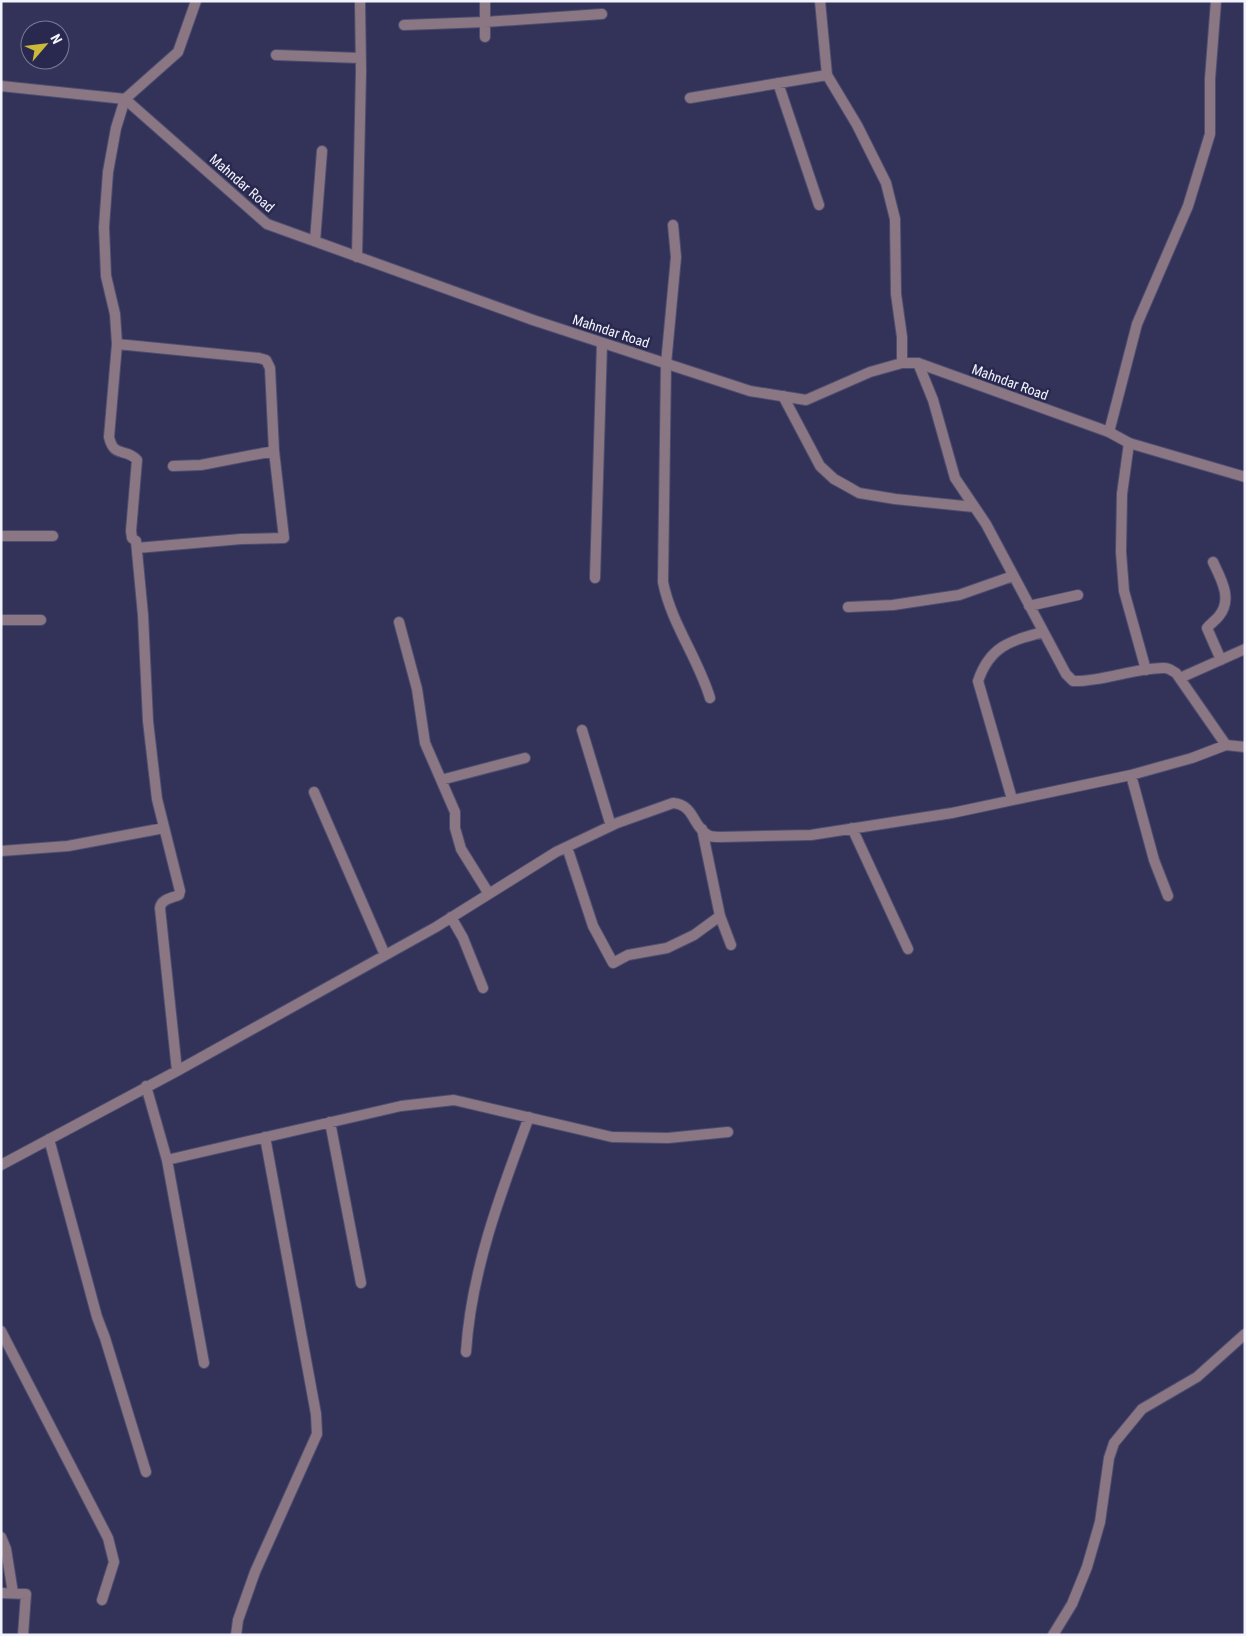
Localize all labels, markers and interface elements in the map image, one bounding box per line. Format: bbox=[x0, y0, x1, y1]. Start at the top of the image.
north arrow bbox=[20, 20, 70, 70]
text: N bbox=[47, 31, 66, 46]
street label: Mahndar Road bbox=[207, 151, 277, 215]
street label: Mahndar Road bbox=[570, 311, 652, 351]
street label: Mahndar Road bbox=[970, 361, 1050, 403]

